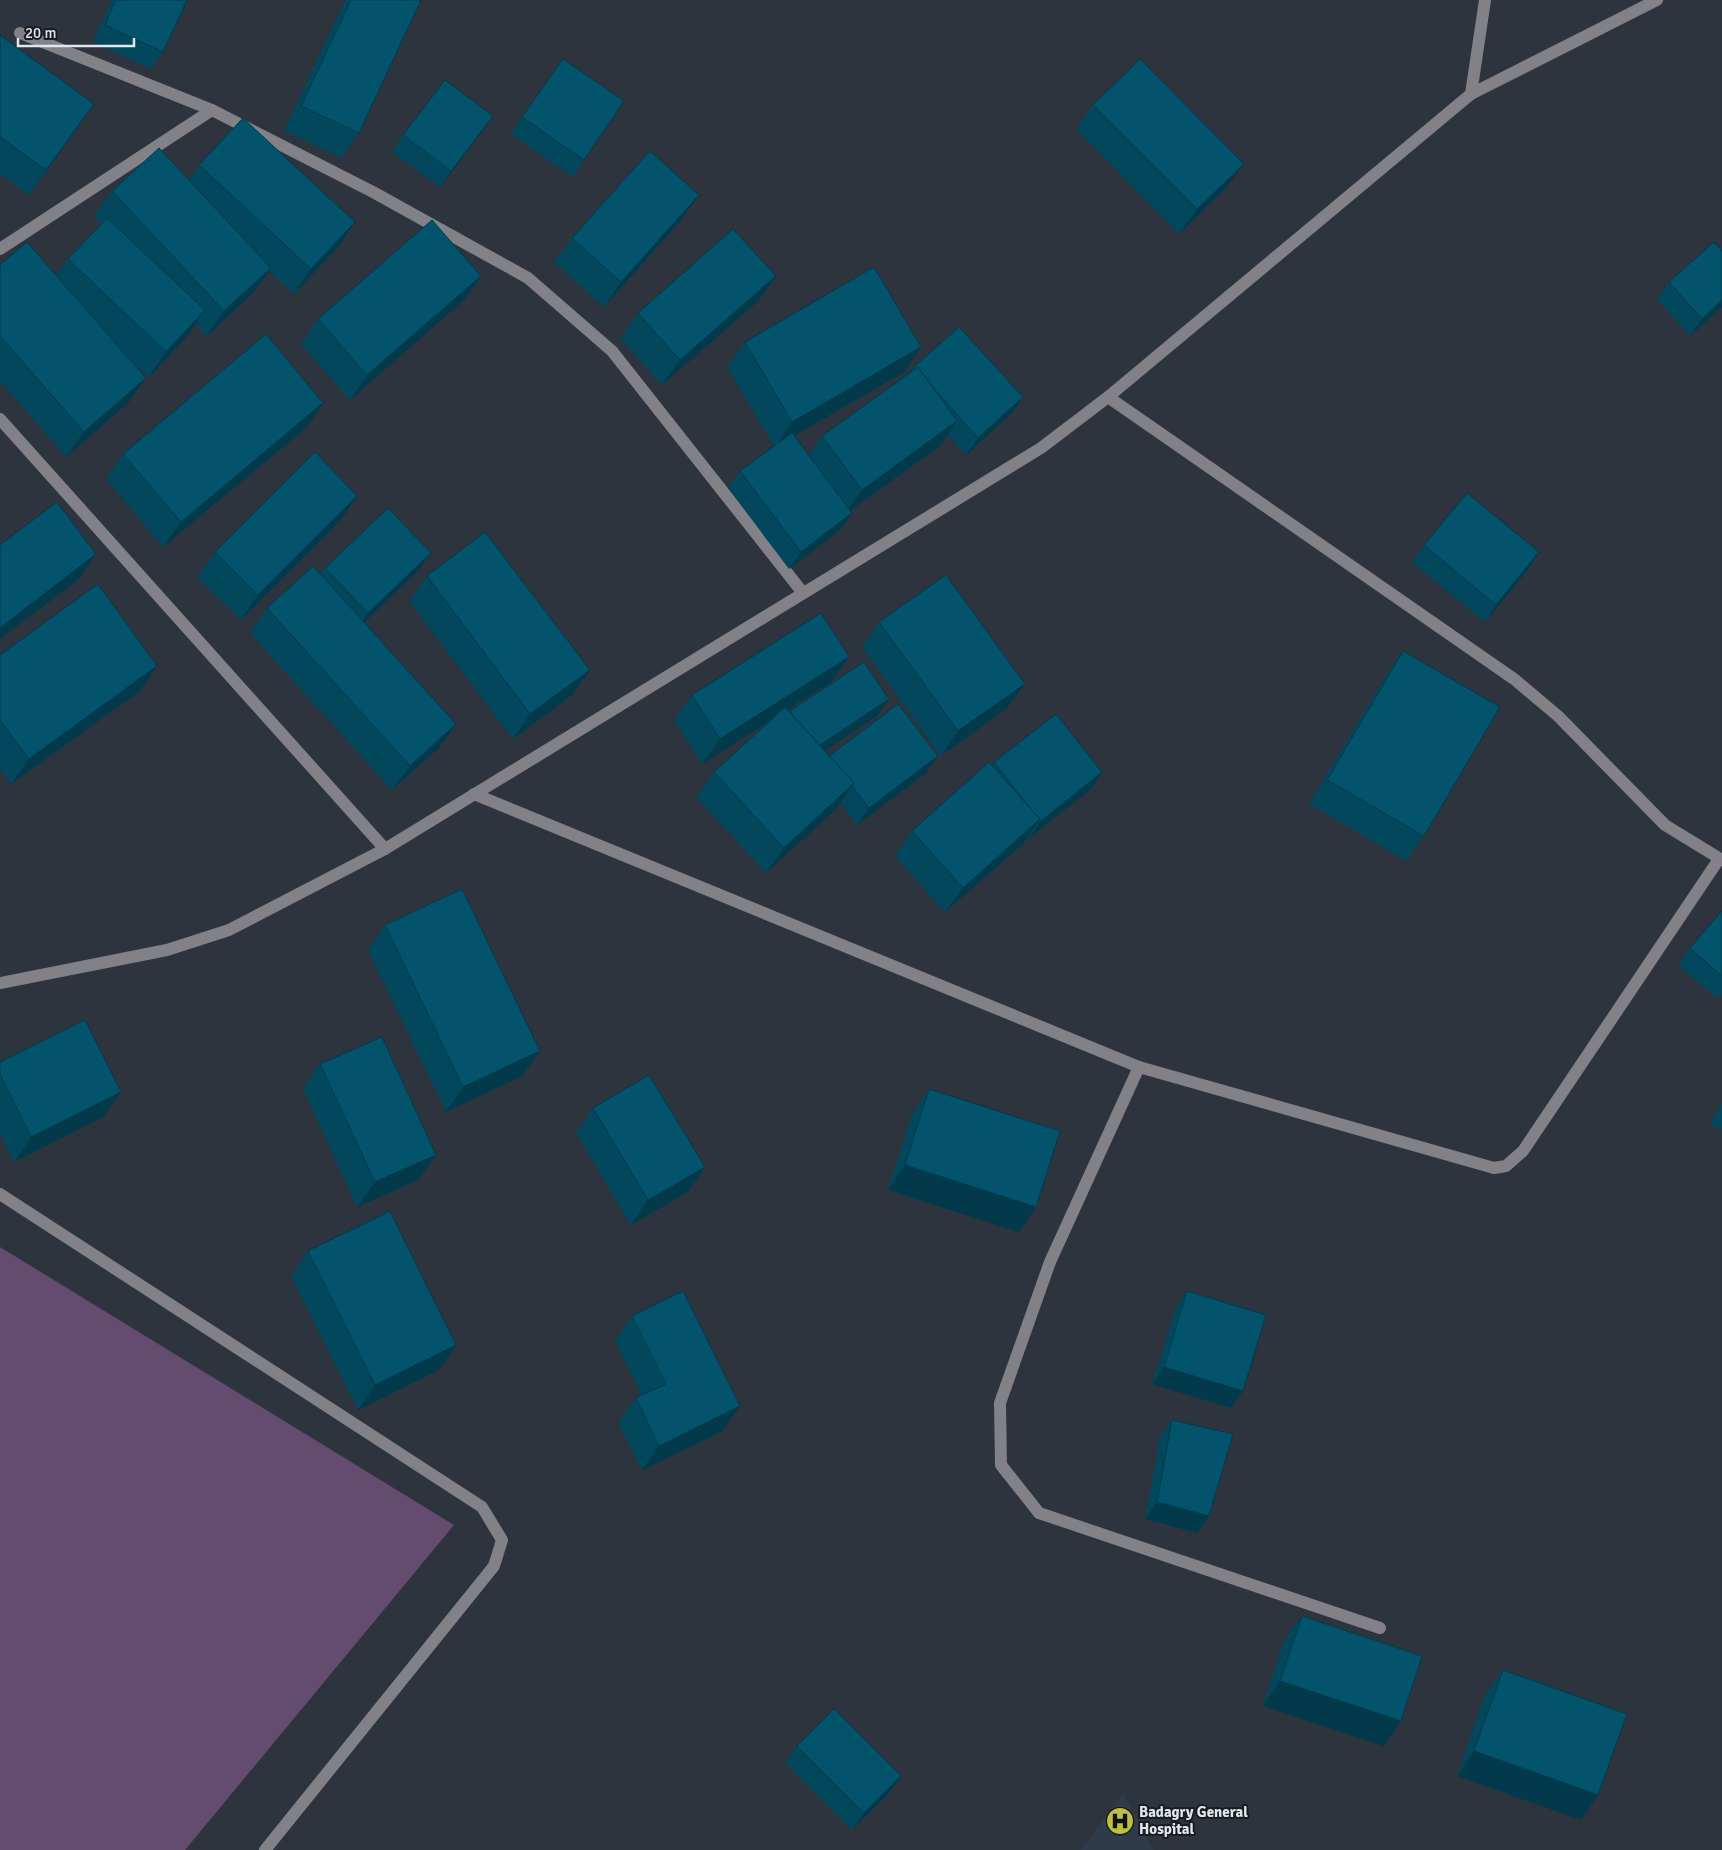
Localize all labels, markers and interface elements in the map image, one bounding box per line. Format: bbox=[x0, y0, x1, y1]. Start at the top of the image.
scale bar bbox=[18, 15, 134, 47]
text: 20 m bbox=[25, 24, 56, 42]
place label: Badagry General Hospital bbox=[1139, 1803, 1248, 1838]
hospital icon: Badagry General Hospital bbox=[1105, 1806, 1135, 1836]

